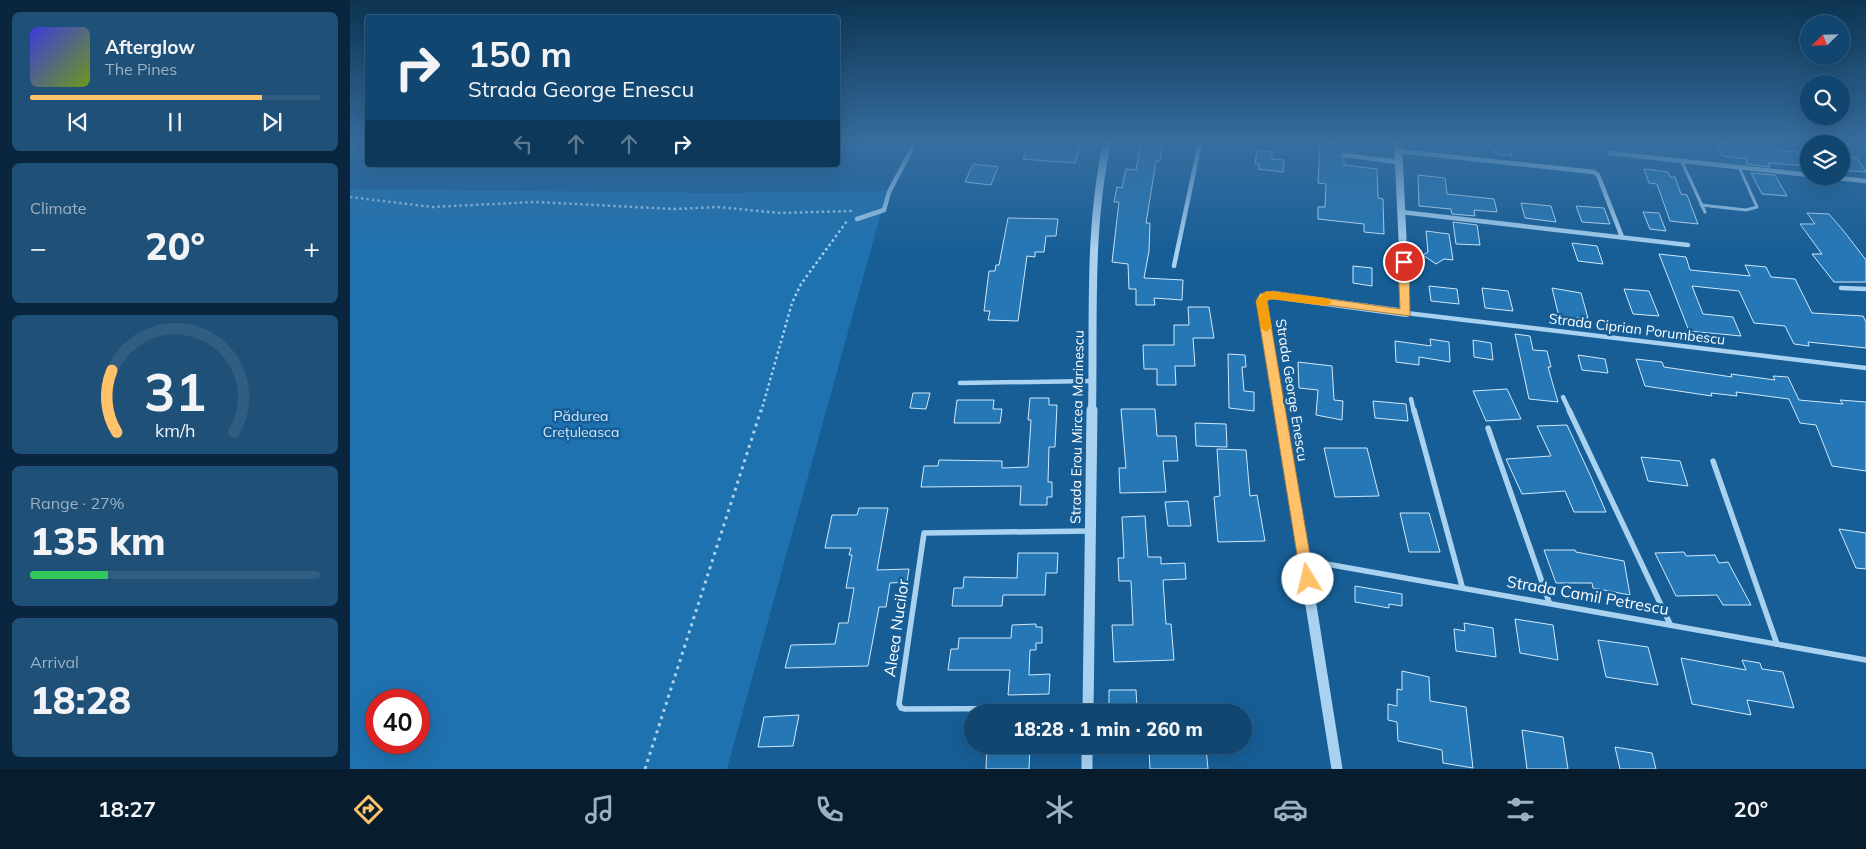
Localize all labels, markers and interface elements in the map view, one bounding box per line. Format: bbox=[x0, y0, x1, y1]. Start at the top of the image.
north arrow bbox=[1800, 15, 1850, 65]
map controls bbox=[1800, 15, 1850, 185]
text: 150 m bbox=[468, 32, 572, 76]
text: Afterglow bbox=[105, 35, 195, 59]
icon: right bbox=[385, 35, 450, 100]
text: The Pines bbox=[105, 59, 177, 79]
text: Strada George Enescu bbox=[468, 75, 694, 103]
button: search bbox=[1800, 75, 1850, 125]
icon: previous bbox=[64, 108, 92, 136]
icon: pause bbox=[161, 108, 189, 136]
icon: next bbox=[258, 108, 286, 136]
icon: left bbox=[509, 130, 537, 158]
icon: ahead bbox=[562, 130, 590, 158]
icon: ahead bbox=[615, 130, 643, 158]
icon: right bbox=[668, 130, 696, 158]
button: layers bbox=[1800, 135, 1850, 185]
text: Climate bbox=[30, 198, 86, 218]
text: 20° bbox=[145, 222, 205, 270]
text: − bbox=[30, 230, 47, 265]
text: + bbox=[303, 230, 320, 265]
pin bbox=[1383, 241, 1425, 283]
icon: arrive bbox=[1390, 248, 1418, 276]
street label: Strada Ciprian Porumbescu bbox=[1548, 309, 1726, 349]
street label: Strada George Enescu bbox=[1272, 317, 1312, 463]
street label: Strada Erou Mircea Marinescu bbox=[1066, 330, 1088, 524]
text: 31 bbox=[144, 359, 206, 424]
park label: Pădurea Crețuleasca bbox=[543, 407, 619, 441]
text: km/h bbox=[155, 419, 195, 441]
text: Range · 27% bbox=[30, 493, 125, 513]
text: 135 km bbox=[30, 517, 166, 565]
position arrow bbox=[1281, 552, 1333, 604]
street label: Strada Camil Petrescu bbox=[1505, 571, 1671, 619]
street label: Aleea Nucilor bbox=[879, 578, 913, 678]
text: Arrival bbox=[30, 652, 79, 672]
text: 18:28 bbox=[30, 676, 131, 724]
speed limit sign: 40 bbox=[365, 689, 430, 754]
text: 18:28 · 1 min · 260 m bbox=[1013, 717, 1203, 741]
icon: directions bbox=[351, 792, 386, 827]
icon: music bbox=[582, 792, 617, 827]
icon: phone bbox=[812, 792, 847, 827]
icon: climate bbox=[1042, 792, 1077, 827]
icon: car bbox=[1273, 792, 1308, 827]
icon: filters bbox=[1503, 792, 1538, 827]
text: 18:27 bbox=[98, 795, 156, 823]
text: 20° bbox=[1733, 795, 1768, 823]

